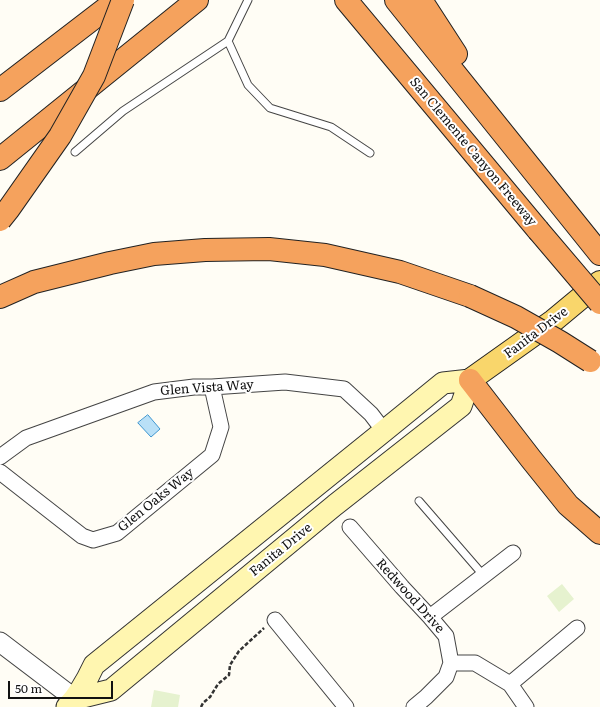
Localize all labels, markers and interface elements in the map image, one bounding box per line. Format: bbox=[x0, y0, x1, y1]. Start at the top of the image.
street label: San Clemente Canyon Freeway bbox=[406, 75, 540, 229]
street label: Fanita Drive bbox=[501, 304, 571, 362]
street label: Glen Vista Way bbox=[160, 377, 254, 399]
street label: Glen Oaks Way bbox=[115, 465, 197, 535]
street label: Fanita Drive bbox=[247, 520, 315, 580]
street label: Redwood Drive bbox=[373, 556, 447, 636]
scale bar bbox=[10, 673, 115, 699]
text: 50 m bbox=[15, 679, 42, 697]

